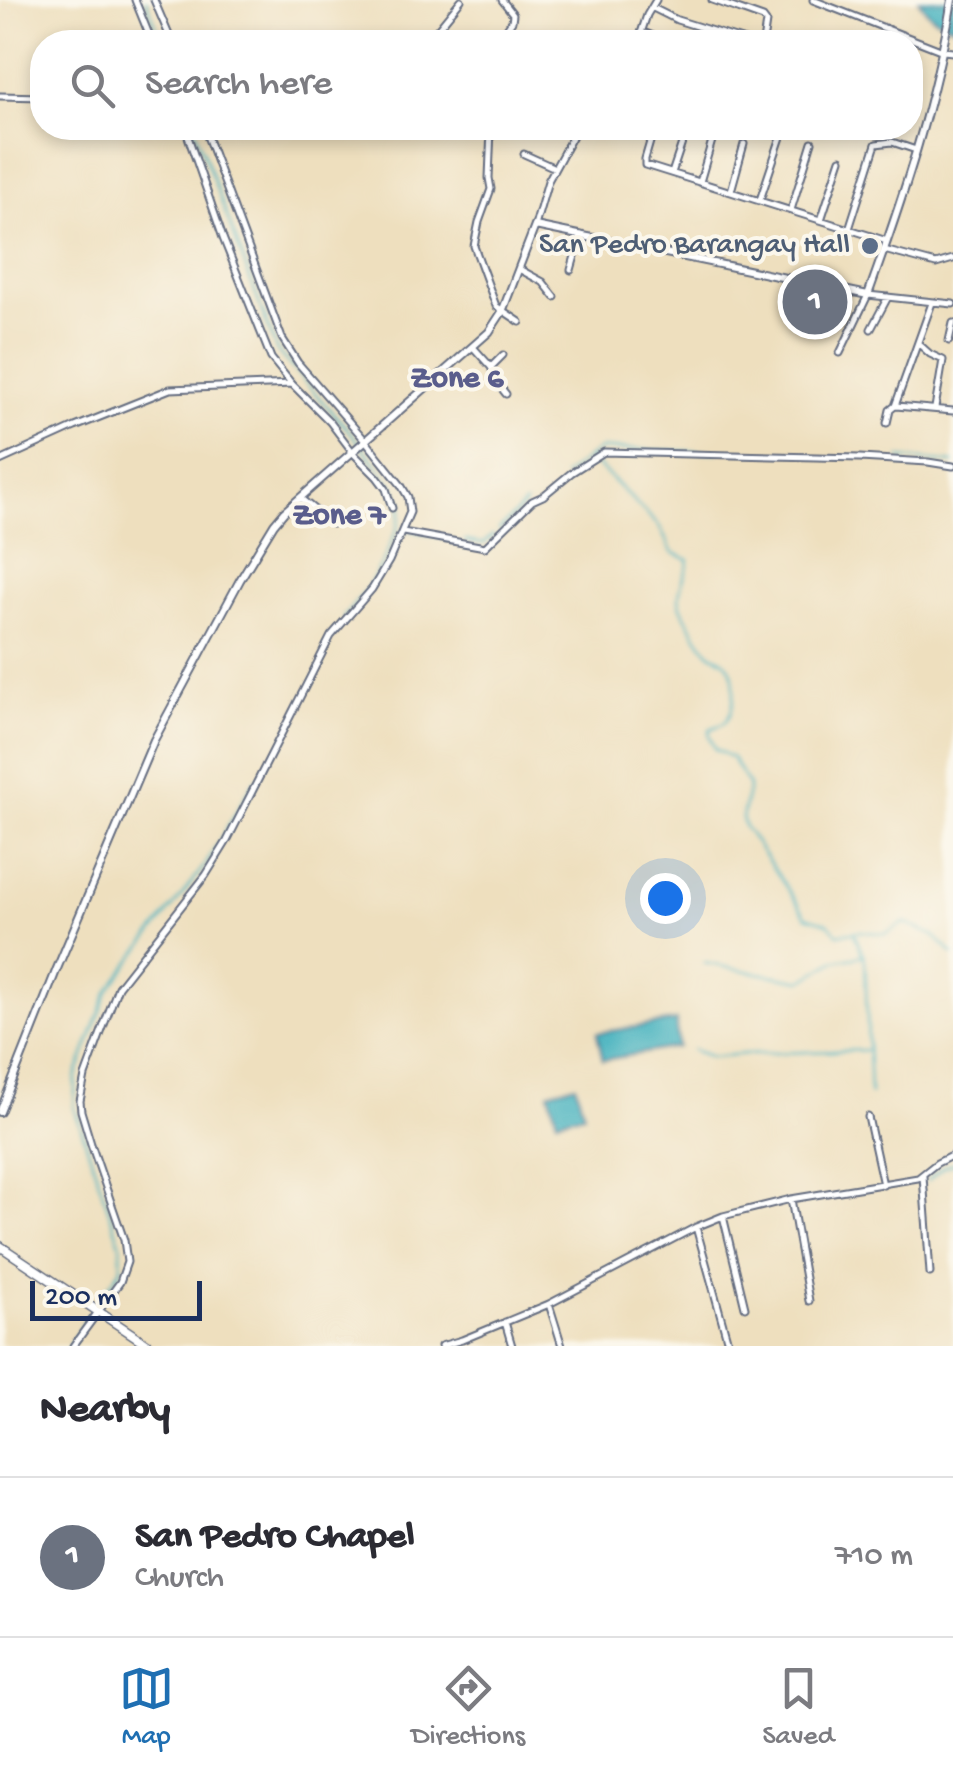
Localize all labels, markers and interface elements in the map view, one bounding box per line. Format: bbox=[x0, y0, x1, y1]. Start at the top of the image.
search box bbox=[30, 30, 923, 140]
icon: search bbox=[65, 58, 120, 113]
text: Search here bbox=[145, 63, 332, 107]
place label: San Pedro Barangay Hall bbox=[539, 229, 850, 264]
marker: San Pedro Barangay Hall bbox=[859, 235, 881, 257]
pin: 1 bbox=[782, 264, 848, 340]
district label: Zone 6 bbox=[411, 361, 504, 399]
district label: Zone 7 bbox=[292, 498, 387, 536]
your location bbox=[640, 873, 691, 924]
scale bar bbox=[30, 1276, 202, 1320]
text: 200 m bbox=[45, 1282, 117, 1315]
text: Nearby bbox=[40, 1387, 170, 1436]
text: San Pedro Chapel bbox=[135, 1516, 415, 1560]
text: 1 bbox=[66, 1538, 79, 1576]
text: 710 m bbox=[835, 1538, 913, 1576]
text: Church bbox=[135, 1560, 224, 1598]
tab: Map bbox=[119, 1661, 174, 1754]
tab: Directions bbox=[411, 1661, 525, 1754]
tab: Saved bbox=[762, 1661, 834, 1754]

